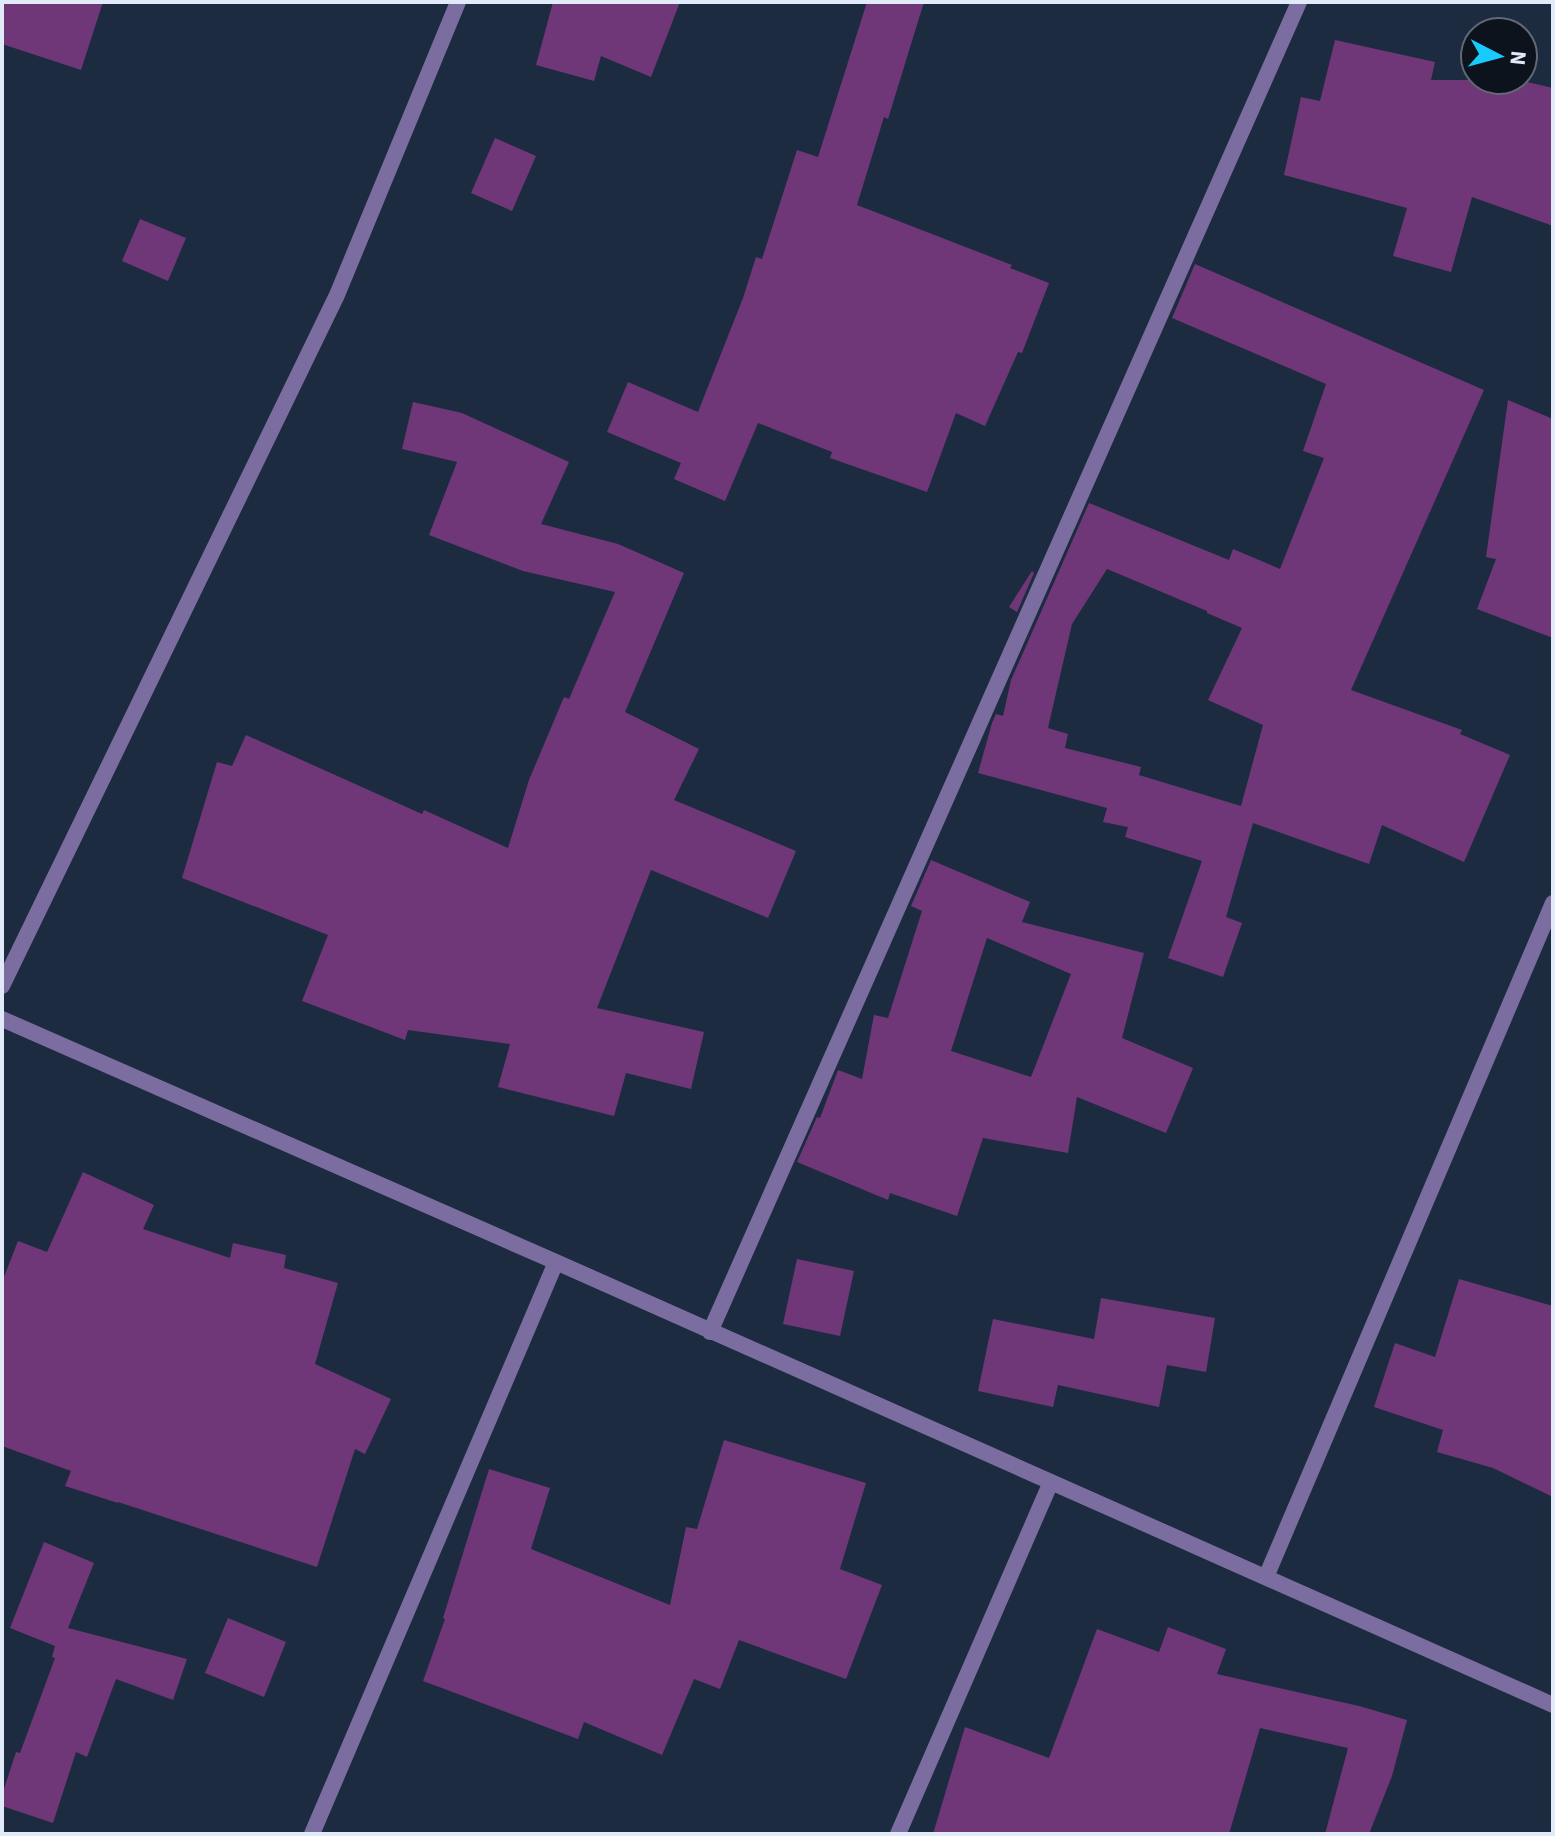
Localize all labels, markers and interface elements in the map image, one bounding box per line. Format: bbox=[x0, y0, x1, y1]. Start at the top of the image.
north arrow bbox=[1459, 16, 1539, 96]
text: N bbox=[1501, 49, 1535, 67]

